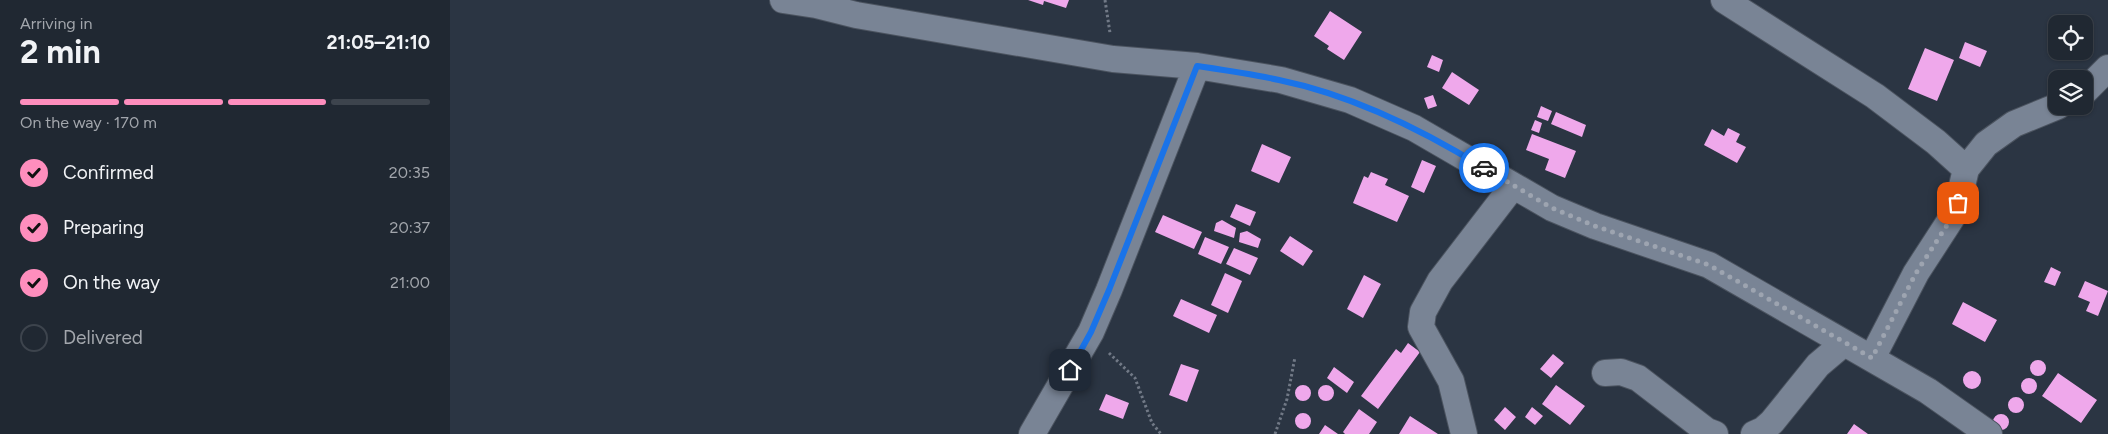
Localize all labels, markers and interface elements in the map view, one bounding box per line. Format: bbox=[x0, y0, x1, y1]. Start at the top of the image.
text: Arriving in bbox=[20, 14, 92, 33]
map controls bbox=[2048, 15, 2093, 115]
button: locate bbox=[2048, 15, 2093, 60]
text: 21:05–21:10 bbox=[326, 31, 430, 54]
text: 2 min bbox=[20, 33, 101, 71]
button: layers bbox=[2048, 70, 2093, 115]
text: On the way · 170 m bbox=[20, 113, 157, 132]
courier bbox=[1459, 143, 1509, 193]
icon: car bbox=[1470, 154, 1498, 182]
icon: check bbox=[20, 159, 48, 187]
text: Confirmed bbox=[63, 161, 154, 184]
text: 20:35 bbox=[389, 163, 430, 182]
pin bbox=[1937, 182, 1979, 224]
icon: bag bbox=[1944, 189, 1972, 217]
icon: check bbox=[20, 214, 48, 242]
text: Preparing bbox=[63, 216, 144, 239]
text: 20:37 bbox=[389, 218, 430, 237]
icon: check bbox=[20, 269, 48, 297]
text: On the way bbox=[63, 271, 160, 294]
text: 21:00 bbox=[390, 273, 430, 292]
text: Delivered bbox=[63, 326, 143, 349]
pin bbox=[1049, 349, 1091, 391]
icon: home bbox=[1056, 356, 1084, 384]

